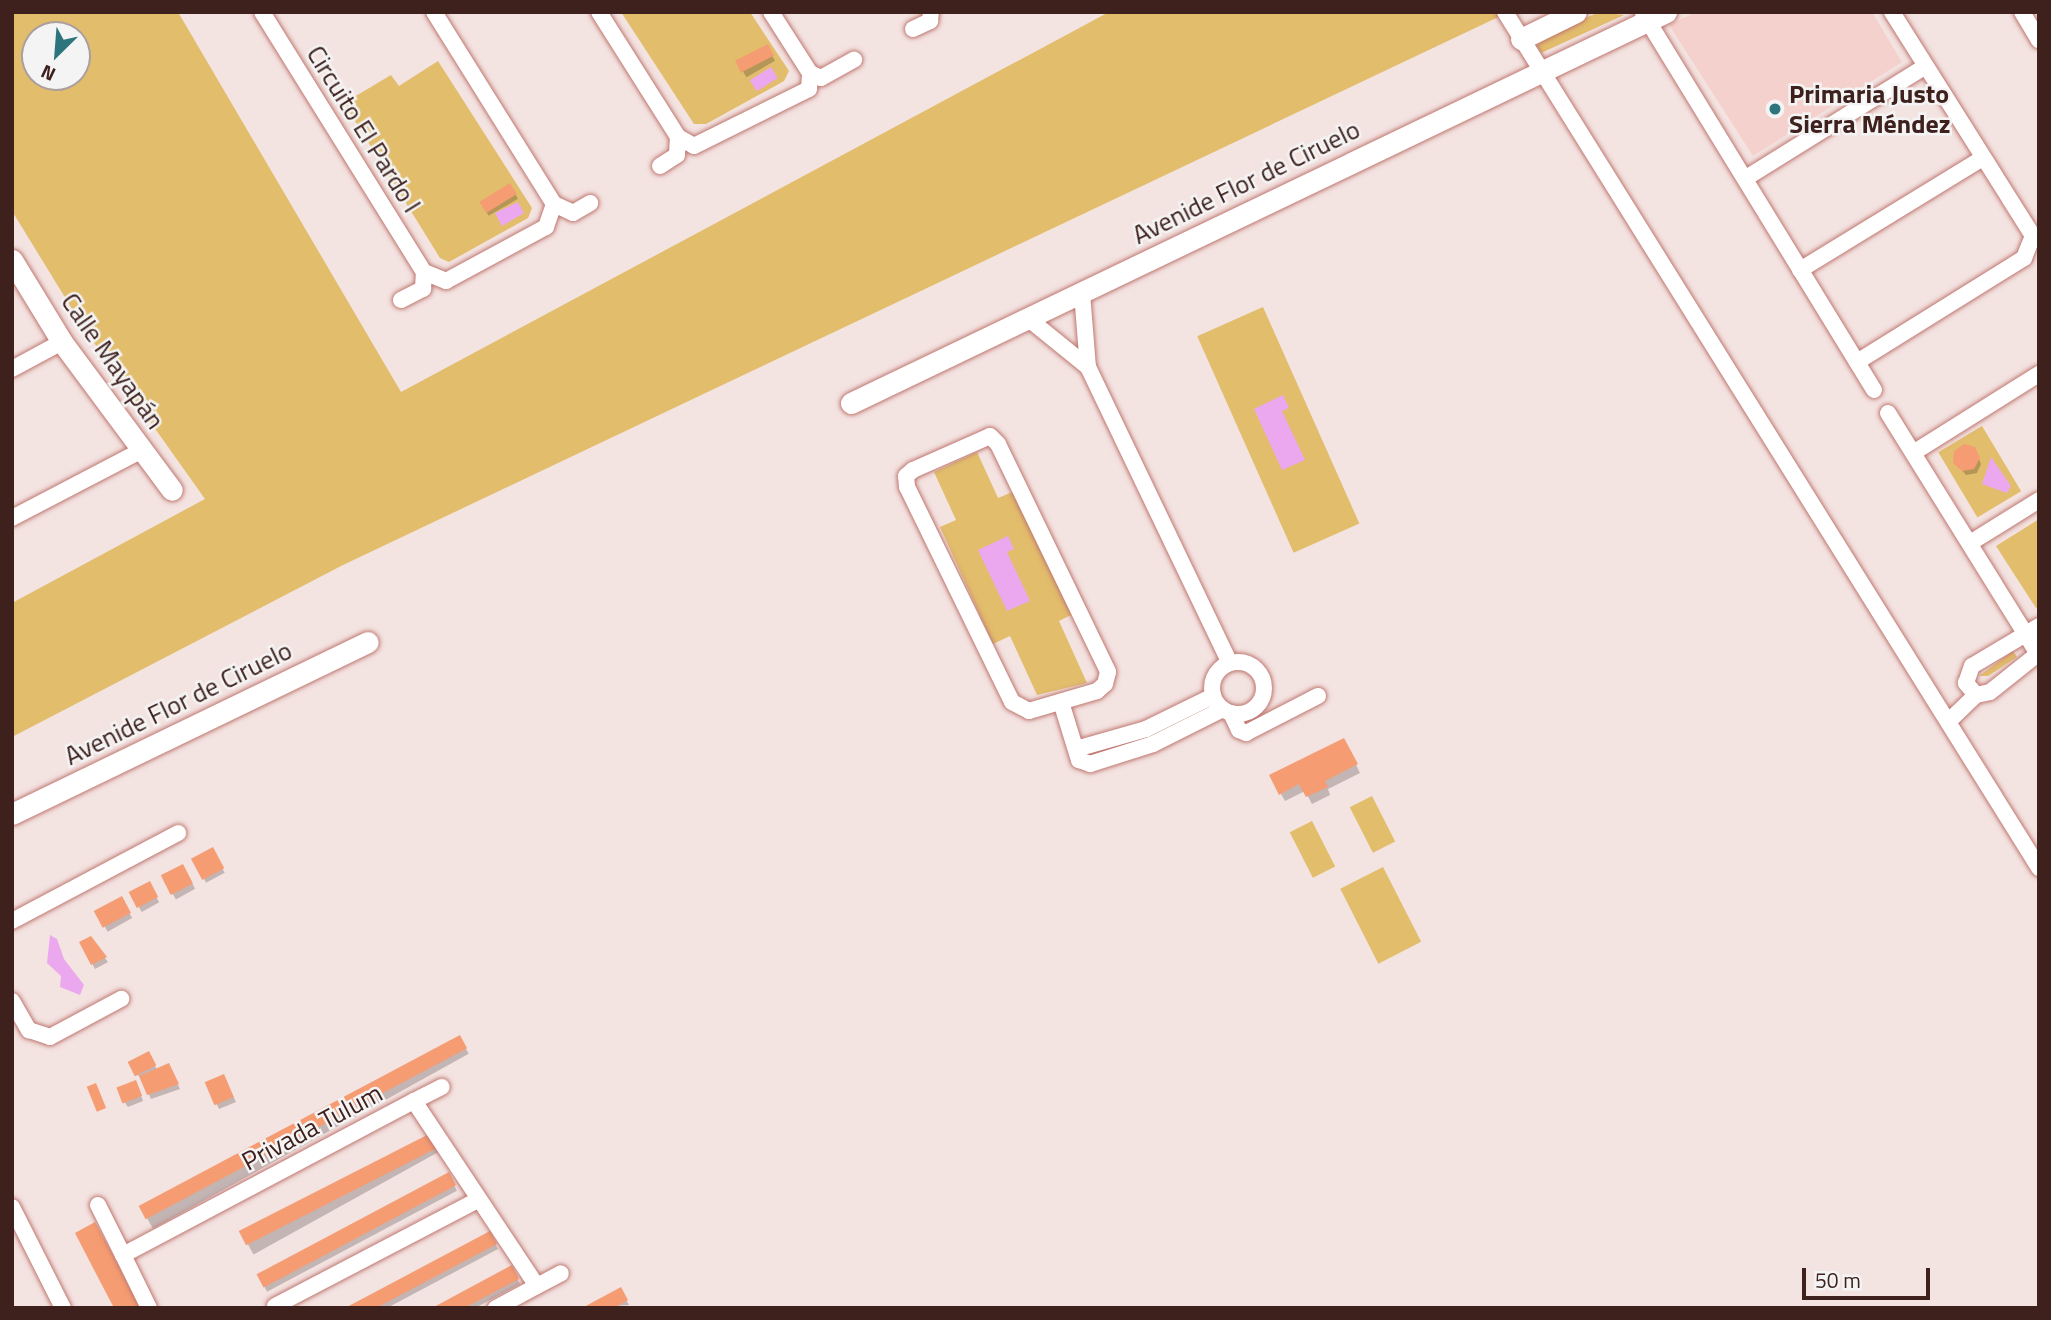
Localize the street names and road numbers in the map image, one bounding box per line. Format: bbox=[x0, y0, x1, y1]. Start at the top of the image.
street label: Circuito El Pardo I bbox=[300, 40, 428, 218]
street label: Avenide Flor de Ciruelo bbox=[1127, 113, 1365, 251]
street label: Calle Mayapán bbox=[55, 287, 171, 435]
street label: Avenide Flor de Ciruelo bbox=[59, 634, 297, 772]
street label: Privada Tulum bbox=[236, 1077, 388, 1177]

